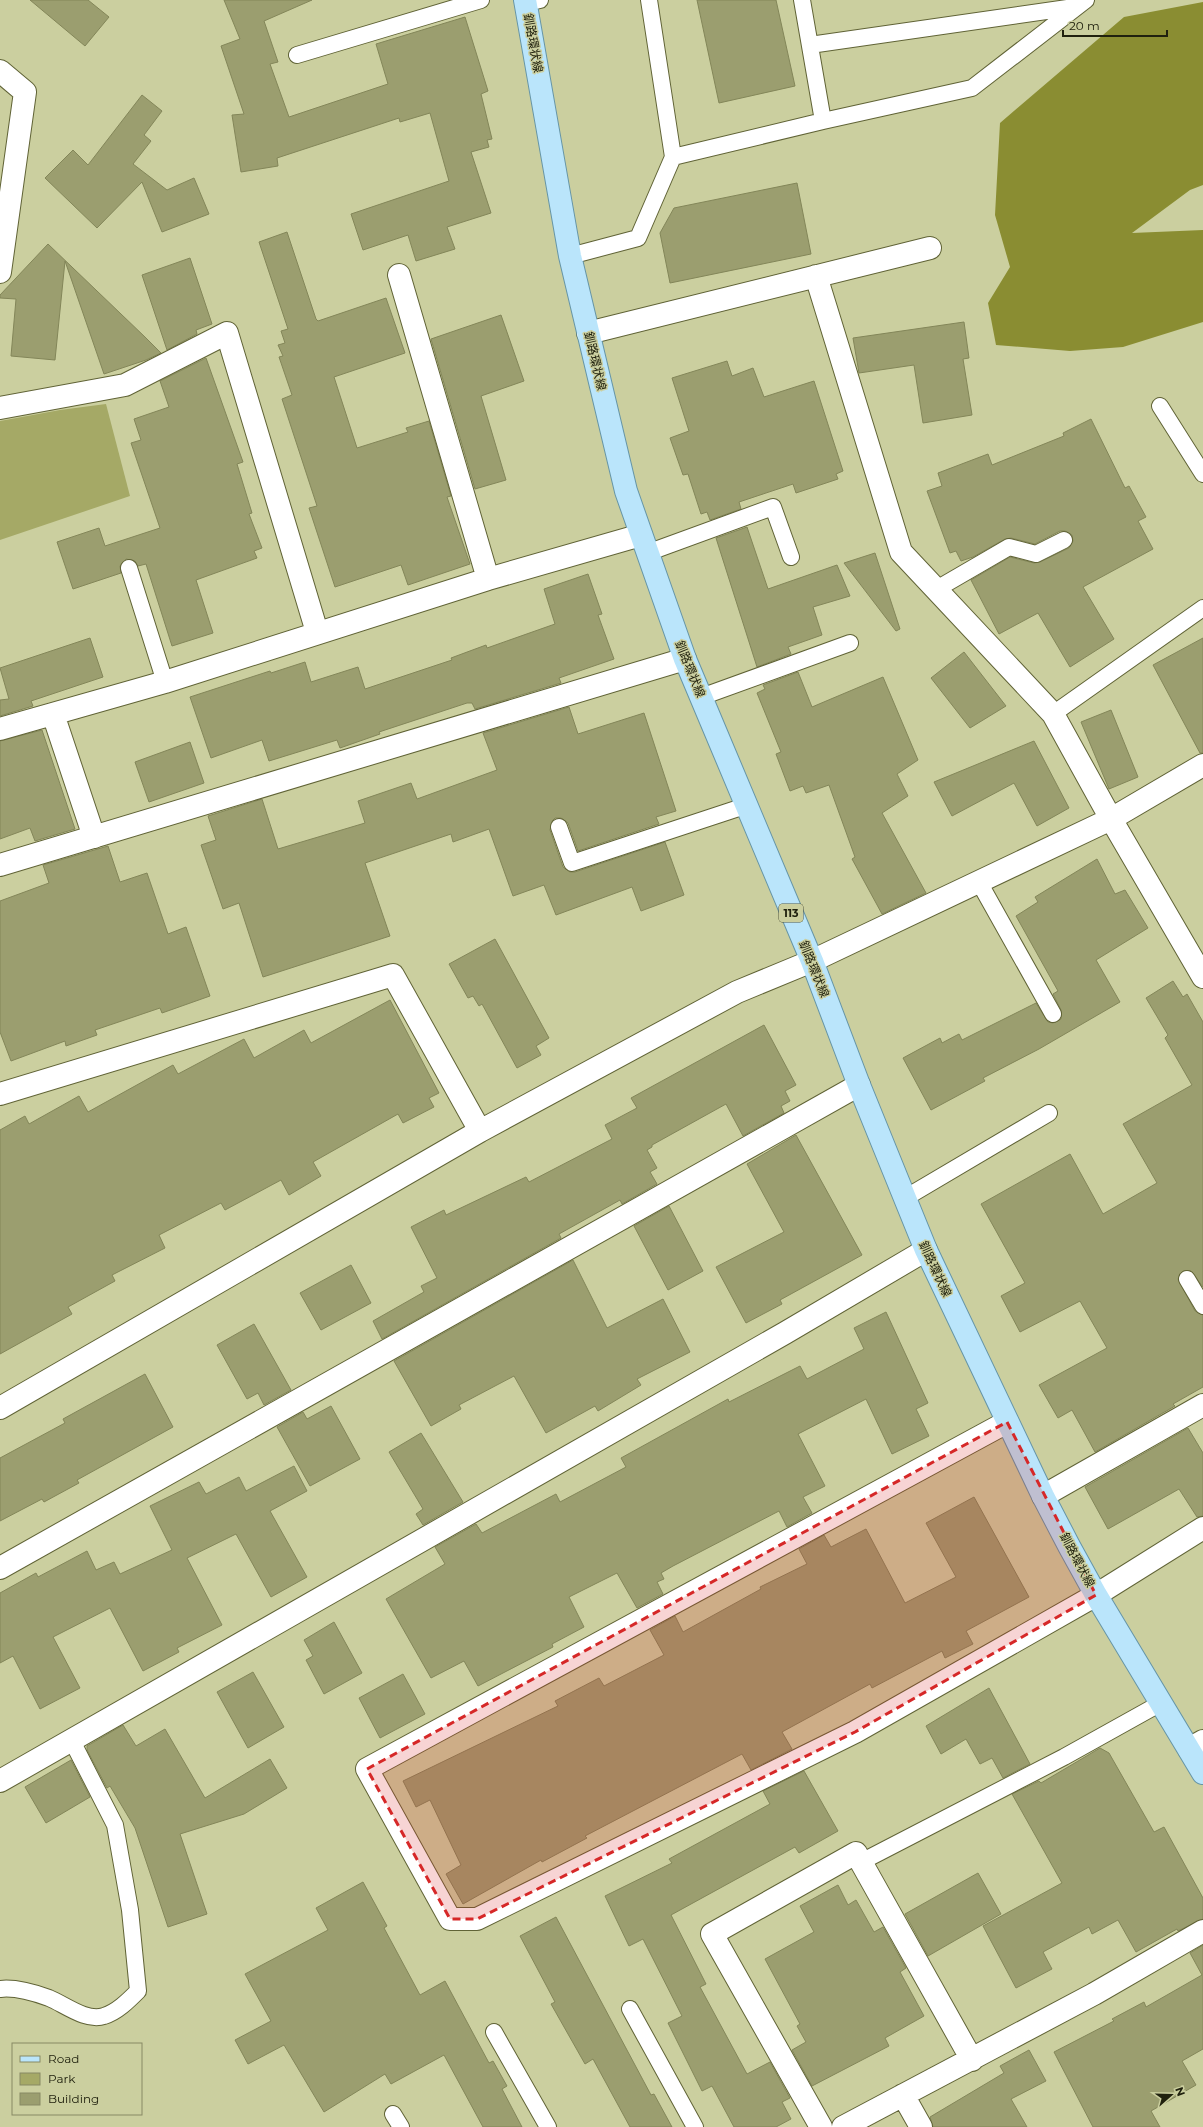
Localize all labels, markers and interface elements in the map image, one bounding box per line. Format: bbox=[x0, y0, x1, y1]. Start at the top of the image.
street label: 釧路環状線 bbox=[521, 12, 546, 74]
scale bar bbox=[1063, 12, 1167, 38]
text: 20 m bbox=[1069, 18, 1100, 33]
street label: 釧路環状線 bbox=[581, 330, 610, 392]
street label: 釧路環状線 bbox=[672, 638, 709, 699]
road number: 113 bbox=[779, 904, 803, 922]
street label: 釧路環状線 bbox=[796, 938, 833, 999]
street label: 釧路環状線 bbox=[916, 1238, 955, 1299]
street label: 釧路環状線 bbox=[1057, 1530, 1098, 1590]
legend bbox=[12, 2043, 142, 2115]
text: Road bbox=[48, 2051, 79, 2066]
text: Park bbox=[48, 2071, 76, 2086]
north arrow bbox=[1151, 2075, 1191, 2115]
text: N bbox=[1172, 2085, 1188, 2098]
text: Building bbox=[48, 2091, 99, 2106]

